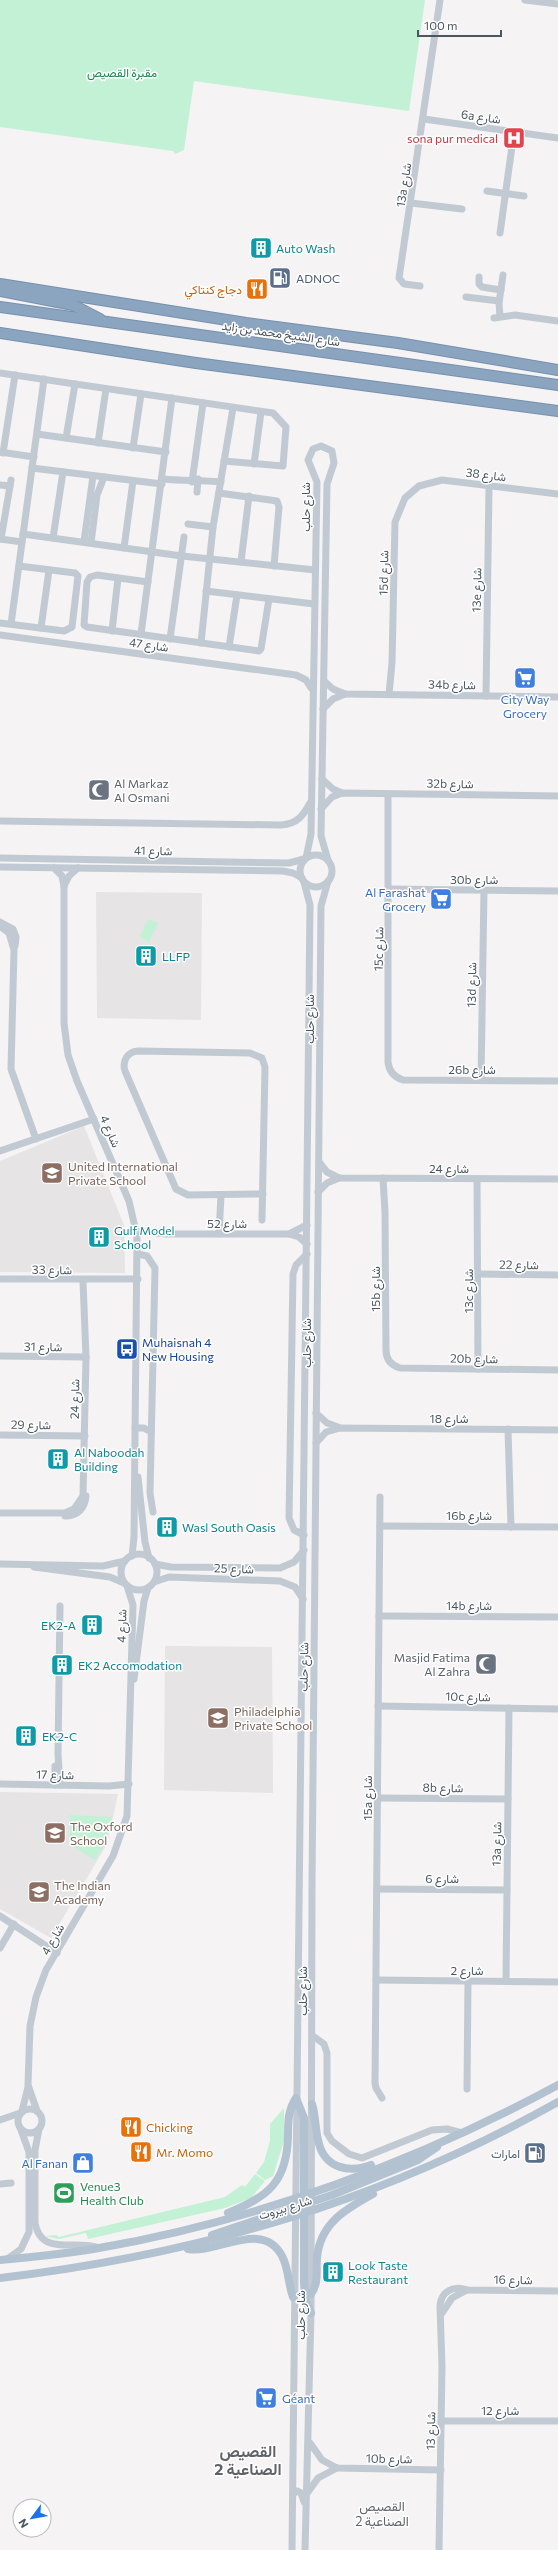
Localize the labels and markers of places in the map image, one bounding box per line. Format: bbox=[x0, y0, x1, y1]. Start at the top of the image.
hospital icon: sona pur medical bbox=[501, 125, 527, 151]
place label: sona pur medical bbox=[407, 131, 498, 145]
building icon: Auto Wash bbox=[248, 235, 274, 261]
place label: Auto Wash bbox=[276, 241, 335, 255]
fuel station icon: ADNOC bbox=[267, 265, 293, 291]
place label: ADNOC bbox=[296, 271, 340, 285]
restaurant icon: دجاج كنتاكي bbox=[244, 276, 270, 302]
place label: دجاج كنتاكي bbox=[185, 282, 242, 300]
supermarket icon: City Way Grocery bbox=[512, 665, 538, 691]
place label: City Way Grocery bbox=[501, 692, 549, 720]
place label: Al Markaz Al Osmani bbox=[114, 776, 170, 804]
mosque icon: Al Markaz Al Osmani bbox=[86, 777, 112, 803]
place label: Al Farashat Grocery bbox=[365, 885, 426, 913]
supermarket icon: Al Farashat Grocery bbox=[428, 886, 454, 912]
building icon: LLFP bbox=[133, 943, 159, 969]
place label: LLFP bbox=[162, 949, 191, 963]
place label: United International Private School bbox=[68, 1159, 178, 1187]
school or university icon: United International Private School bbox=[39, 1160, 65, 1186]
place label: Gulf Model School bbox=[114, 1223, 175, 1251]
building icon: Gulf Model School bbox=[86, 1224, 112, 1250]
place label: Muhaisnah 4 New Housing bbox=[142, 1335, 214, 1363]
bus stop icon: Muhaisnah 4 New Housing bbox=[114, 1336, 140, 1362]
place label: Al Naboodah Building bbox=[74, 1445, 144, 1473]
building icon: Al Naboodah Building bbox=[45, 1446, 71, 1472]
building icon: Wasl South Oasis bbox=[154, 1514, 180, 1540]
place label: Wasl South Oasis bbox=[182, 1520, 276, 1534]
building icon: EK2-A bbox=[79, 1612, 105, 1638]
place label: EK2-A bbox=[41, 1618, 76, 1632]
place label: Masjid Fatima Al Zahra bbox=[394, 1650, 470, 1678]
mosque icon: Masjid Fatima Al Zahra bbox=[473, 1651, 499, 1677]
building icon: EK2 Accomodation bbox=[49, 1652, 75, 1678]
place label: EK2 Accomodation bbox=[78, 1658, 182, 1672]
place label: Philadelphia Private School bbox=[234, 1704, 312, 1732]
school or university icon: Philadelphia Private School bbox=[205, 1705, 231, 1731]
building icon: EK2-C bbox=[13, 1723, 39, 1749]
place label: EK2-C bbox=[42, 1729, 77, 1743]
place label: The Oxford School bbox=[70, 1819, 132, 1847]
school or university icon: The Oxford School bbox=[42, 1820, 68, 1846]
place label: The Indian Academy bbox=[54, 1878, 111, 1906]
school or university icon: The Indian Academy bbox=[26, 1879, 52, 1905]
restaurant icon: Chicking bbox=[118, 2114, 144, 2140]
place label: Chicking bbox=[146, 2120, 194, 2134]
restaurant icon: Mr. Momo bbox=[128, 2139, 154, 2165]
fuel station icon: امارات bbox=[522, 2140, 548, 2166]
place label: Mr. Momo bbox=[156, 2145, 213, 2159]
place label: امارات bbox=[491, 2146, 520, 2162]
shop icon: Al Fanan bbox=[70, 2150, 96, 2176]
place label: Al Fanan bbox=[21, 2156, 68, 2170]
place label: Venue3 Health Club bbox=[80, 2179, 144, 2207]
sports icon: Venue3 Health Club bbox=[51, 2180, 77, 2206]
place label: Look Taste Restaurant bbox=[348, 2258, 408, 2286]
building icon: Look Taste Restaurant bbox=[320, 2259, 346, 2285]
supermarket icon: Géant bbox=[253, 2385, 279, 2411]
place label: Géant bbox=[282, 2391, 315, 2405]

